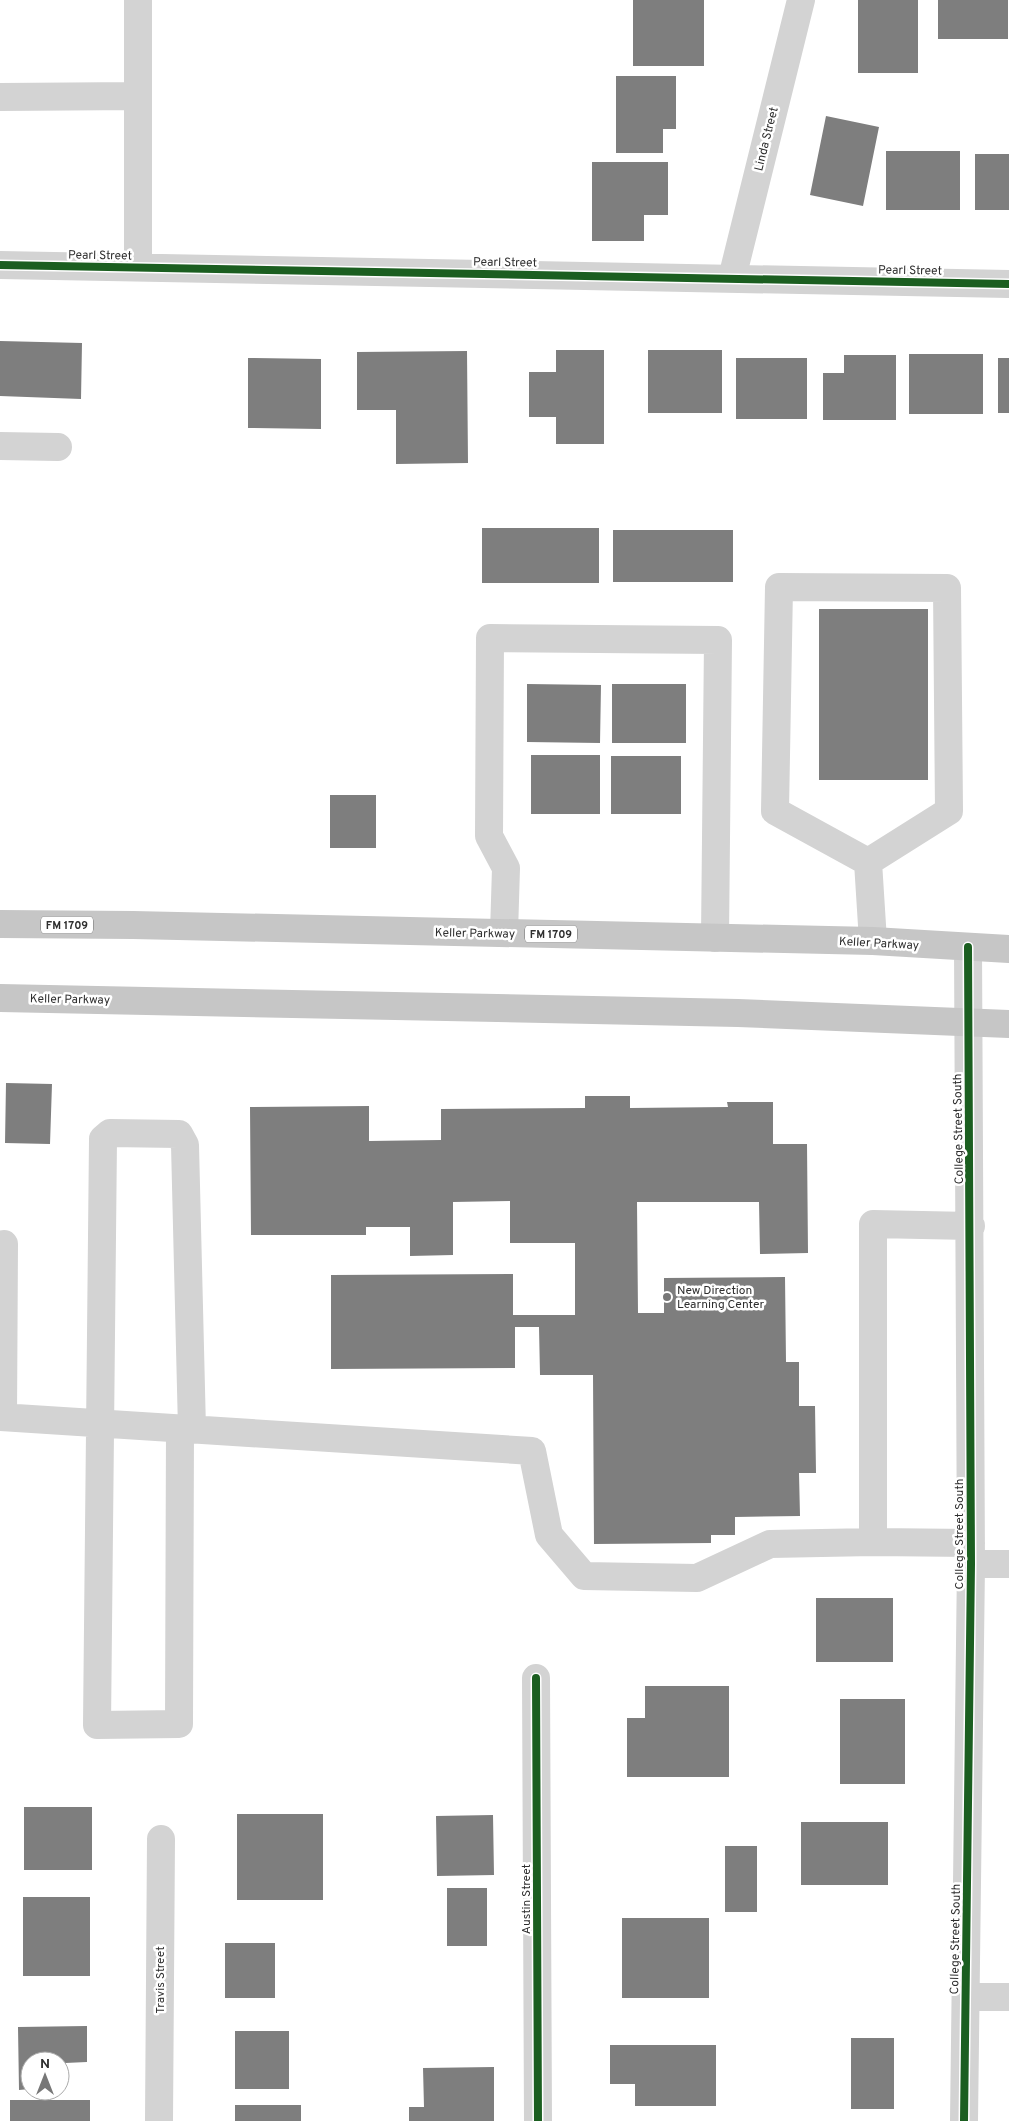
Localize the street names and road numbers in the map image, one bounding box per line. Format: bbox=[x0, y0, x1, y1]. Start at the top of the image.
street label: Linda Street bbox=[751, 105, 783, 173]
street label: Pearl Street bbox=[68, 247, 132, 265]
street label: Pearl Street bbox=[473, 254, 537, 272]
street label: Pearl Street bbox=[878, 262, 942, 280]
road number: FM 1709 bbox=[41, 916, 93, 934]
street label: Keller Parkway bbox=[435, 925, 515, 943]
road number: FM 1709 bbox=[525, 926, 577, 942]
street label: Keller Parkway bbox=[839, 934, 919, 954]
street label: Keller Parkway bbox=[30, 991, 110, 1009]
street label: College Street South bbox=[950, 1073, 968, 1185]
street label: College Street South bbox=[952, 1479, 968, 1589]
street label: Austin Street bbox=[519, 1864, 535, 1934]
street label: College Street South bbox=[947, 1883, 965, 1995]
street label: Travis Street bbox=[153, 1946, 169, 2014]

